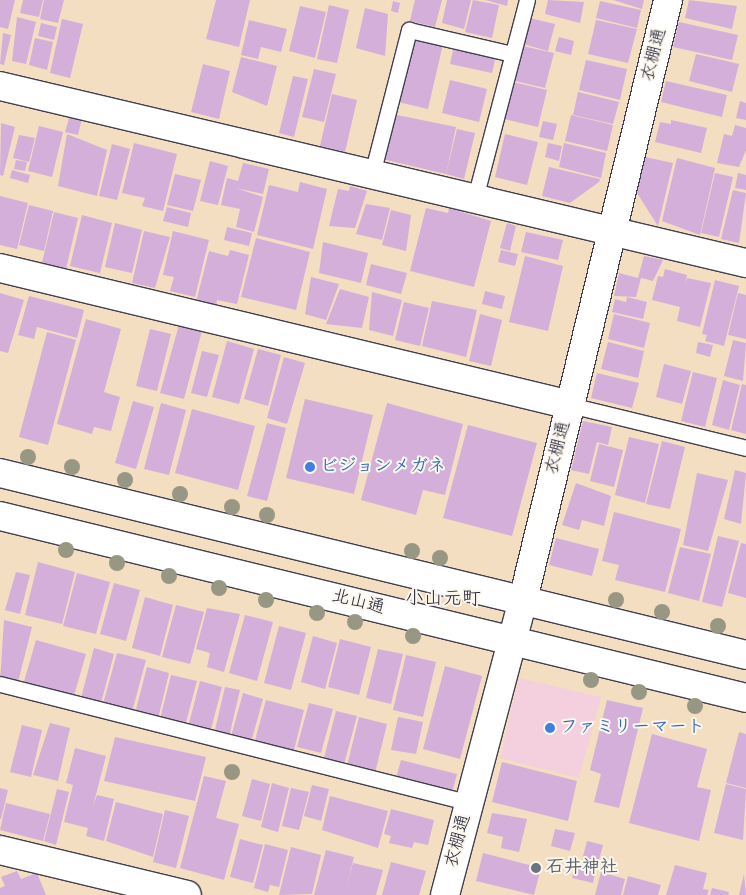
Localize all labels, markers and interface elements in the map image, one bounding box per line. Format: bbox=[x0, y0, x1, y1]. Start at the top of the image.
street label: 衣棚通 bbox=[638, 26, 672, 84]
street label: 衣棚通 bbox=[542, 419, 576, 477]
place label: ビジョンメガネ bbox=[320, 456, 446, 478]
marker: ビジョンメガネ bbox=[304, 461, 316, 473]
street label: 北山通 bbox=[329, 586, 387, 620]
district label: 小山元町 bbox=[405, 589, 481, 611]
place label: ファミリーマート bbox=[560, 717, 704, 739]
marker: ファミリーマート bbox=[544, 722, 556, 734]
street label: 衣棚通 bbox=[442, 812, 476, 870]
place label: 石井神社 bbox=[546, 857, 618, 879]
marker: 石井神社 bbox=[530, 862, 542, 874]

